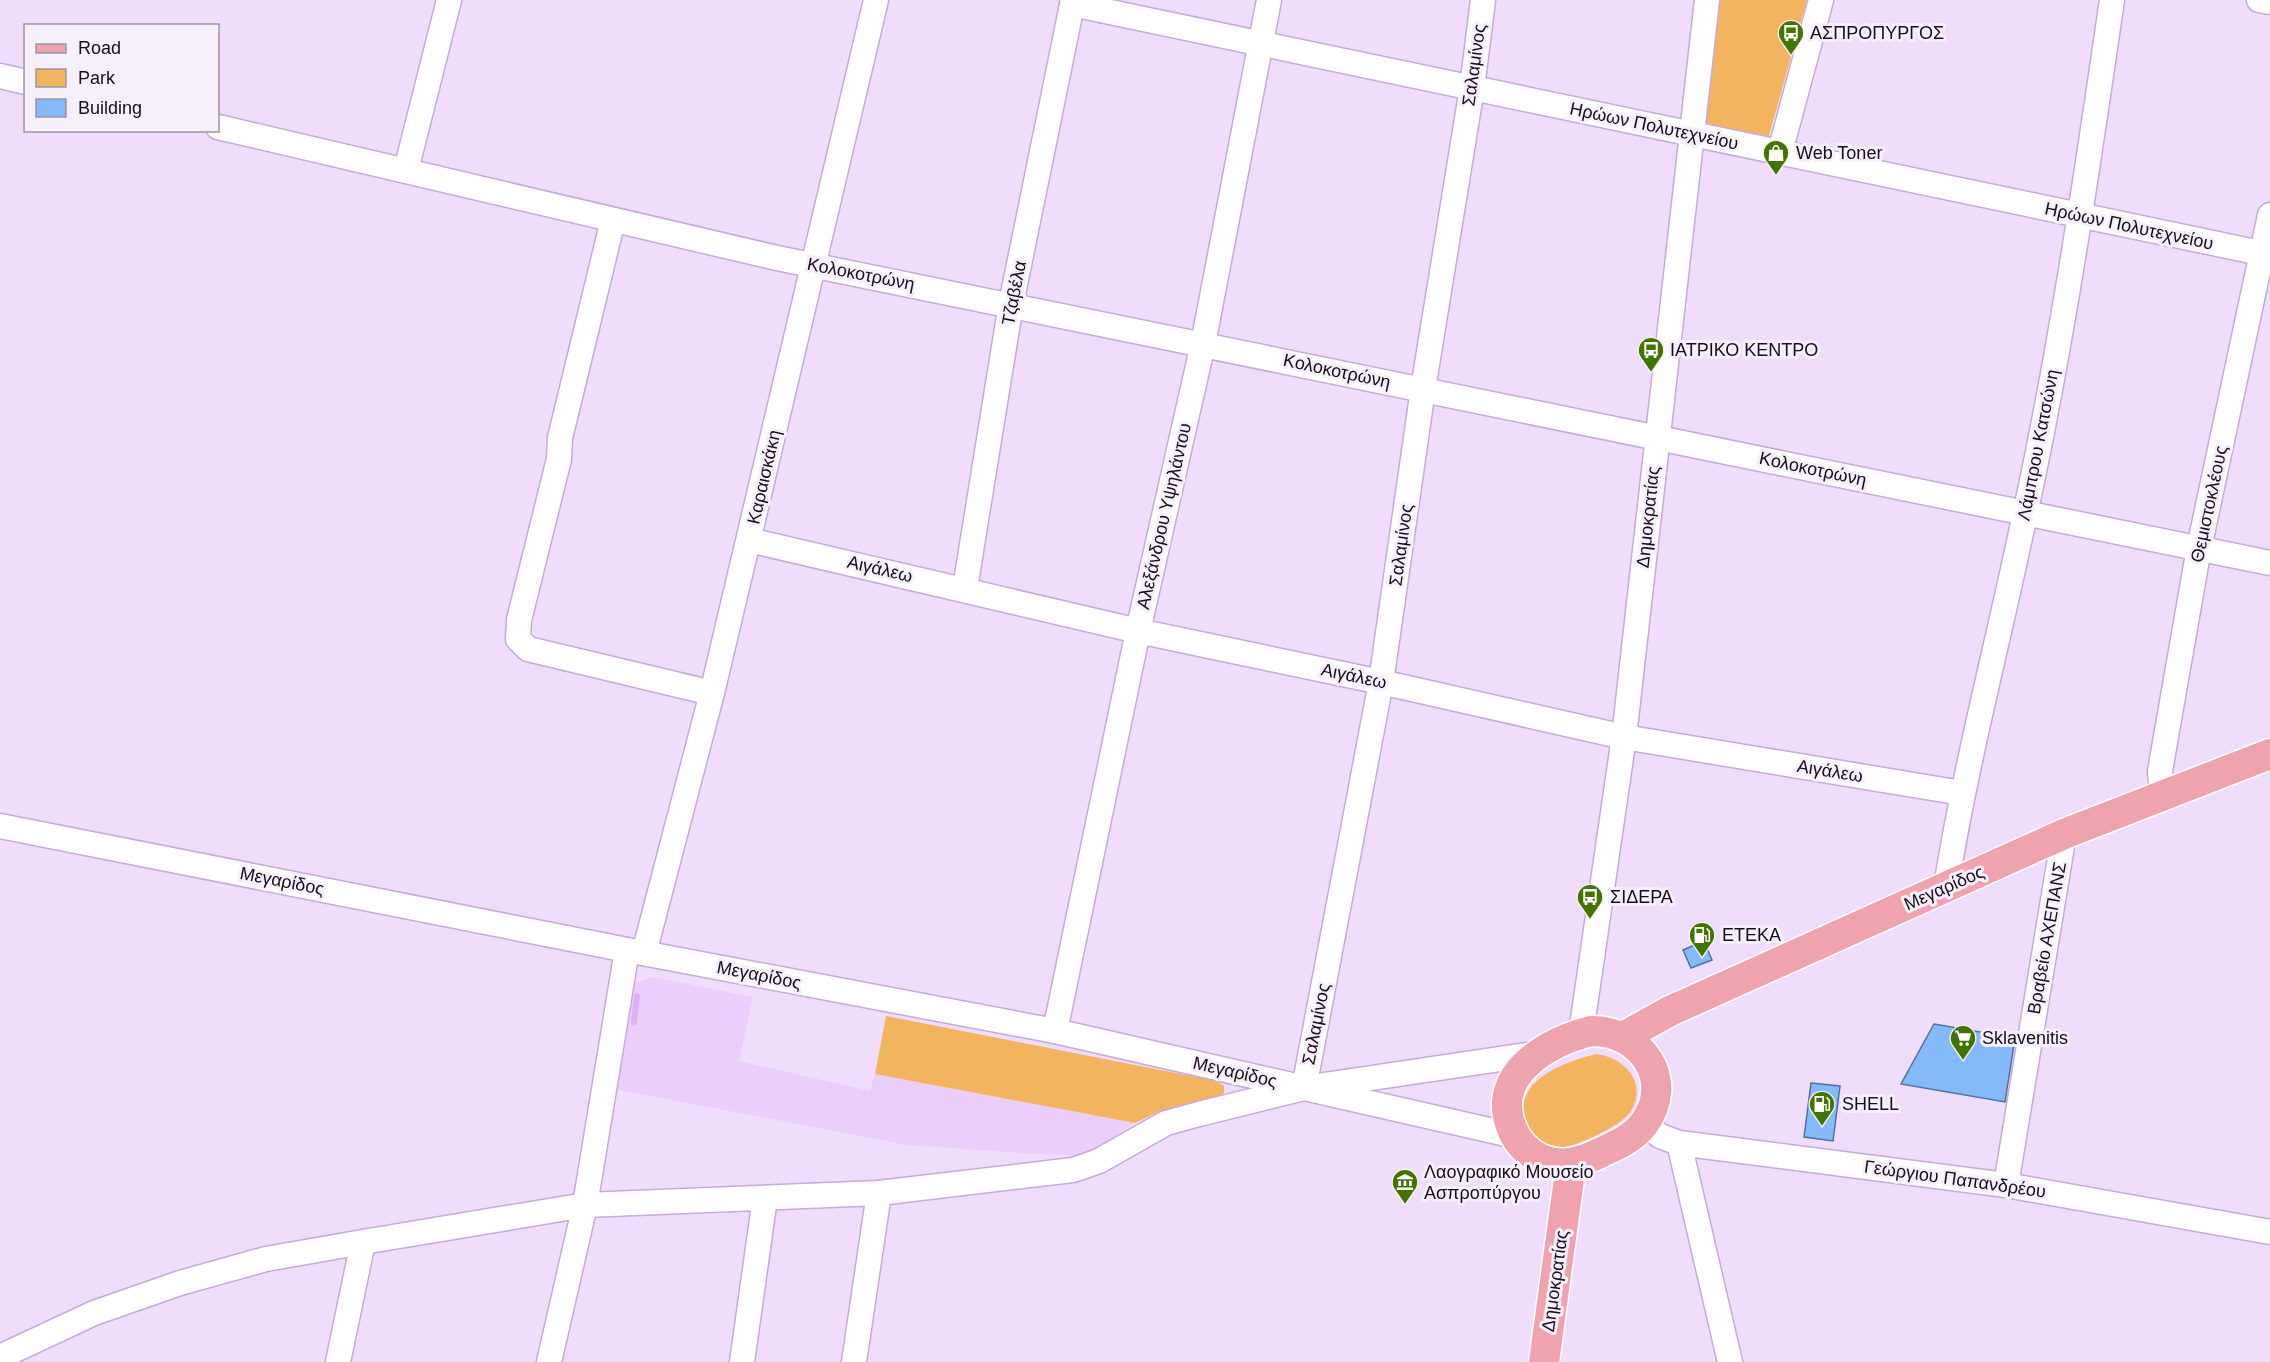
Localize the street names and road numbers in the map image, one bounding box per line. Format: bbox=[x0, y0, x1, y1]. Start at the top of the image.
street label: Σαλαμίνος bbox=[1458, 22, 1490, 107]
street label: Ηρώων Πολυτεχνείου bbox=[1568, 98, 1740, 154]
street label: Ηρώων Πολυτεχνείου bbox=[2043, 198, 2215, 254]
street label: Κολοκοτρώνη bbox=[806, 254, 916, 294]
street label: Τζαβέλα bbox=[998, 259, 1030, 327]
street label: Κολοκοτρώνη bbox=[1282, 350, 1392, 392]
street label: Λάμπρου Κατσώνη bbox=[2014, 368, 2062, 522]
street label: Αλεξάνδρου Υψηλάντου bbox=[1133, 421, 1195, 611]
street label: Καραισκάκη bbox=[743, 428, 785, 526]
street label: Θεμιστοκλέους bbox=[2187, 443, 2231, 564]
street label: Κολοκοτρώνη bbox=[1758, 448, 1868, 490]
street label: Δημοκρατίας bbox=[1633, 465, 1663, 569]
street label: Σαλαμίνος bbox=[1385, 502, 1417, 587]
street label: Αιγάλεω bbox=[845, 552, 915, 586]
street label: Αιγάλεω bbox=[1319, 659, 1389, 693]
street label: Αιγάλεω bbox=[1796, 756, 1864, 786]
street label: Βραβείο ΑΧΕΠΑΝΣ bbox=[2024, 860, 2070, 1016]
street label: Μεγαρίδος bbox=[1901, 861, 1987, 914]
street label: Μεγαρίδος bbox=[238, 863, 326, 899]
street label: Μεγαρίδος bbox=[715, 957, 803, 993]
street label: Σαλαμίνος bbox=[1298, 981, 1334, 1067]
street label: Μεγαρίδος bbox=[1191, 1053, 1279, 1091]
street label: Γεώργιου Παπανδρέου bbox=[1863, 1156, 2047, 1202]
street label: Δημοκρατίας bbox=[1538, 1229, 1572, 1333]

